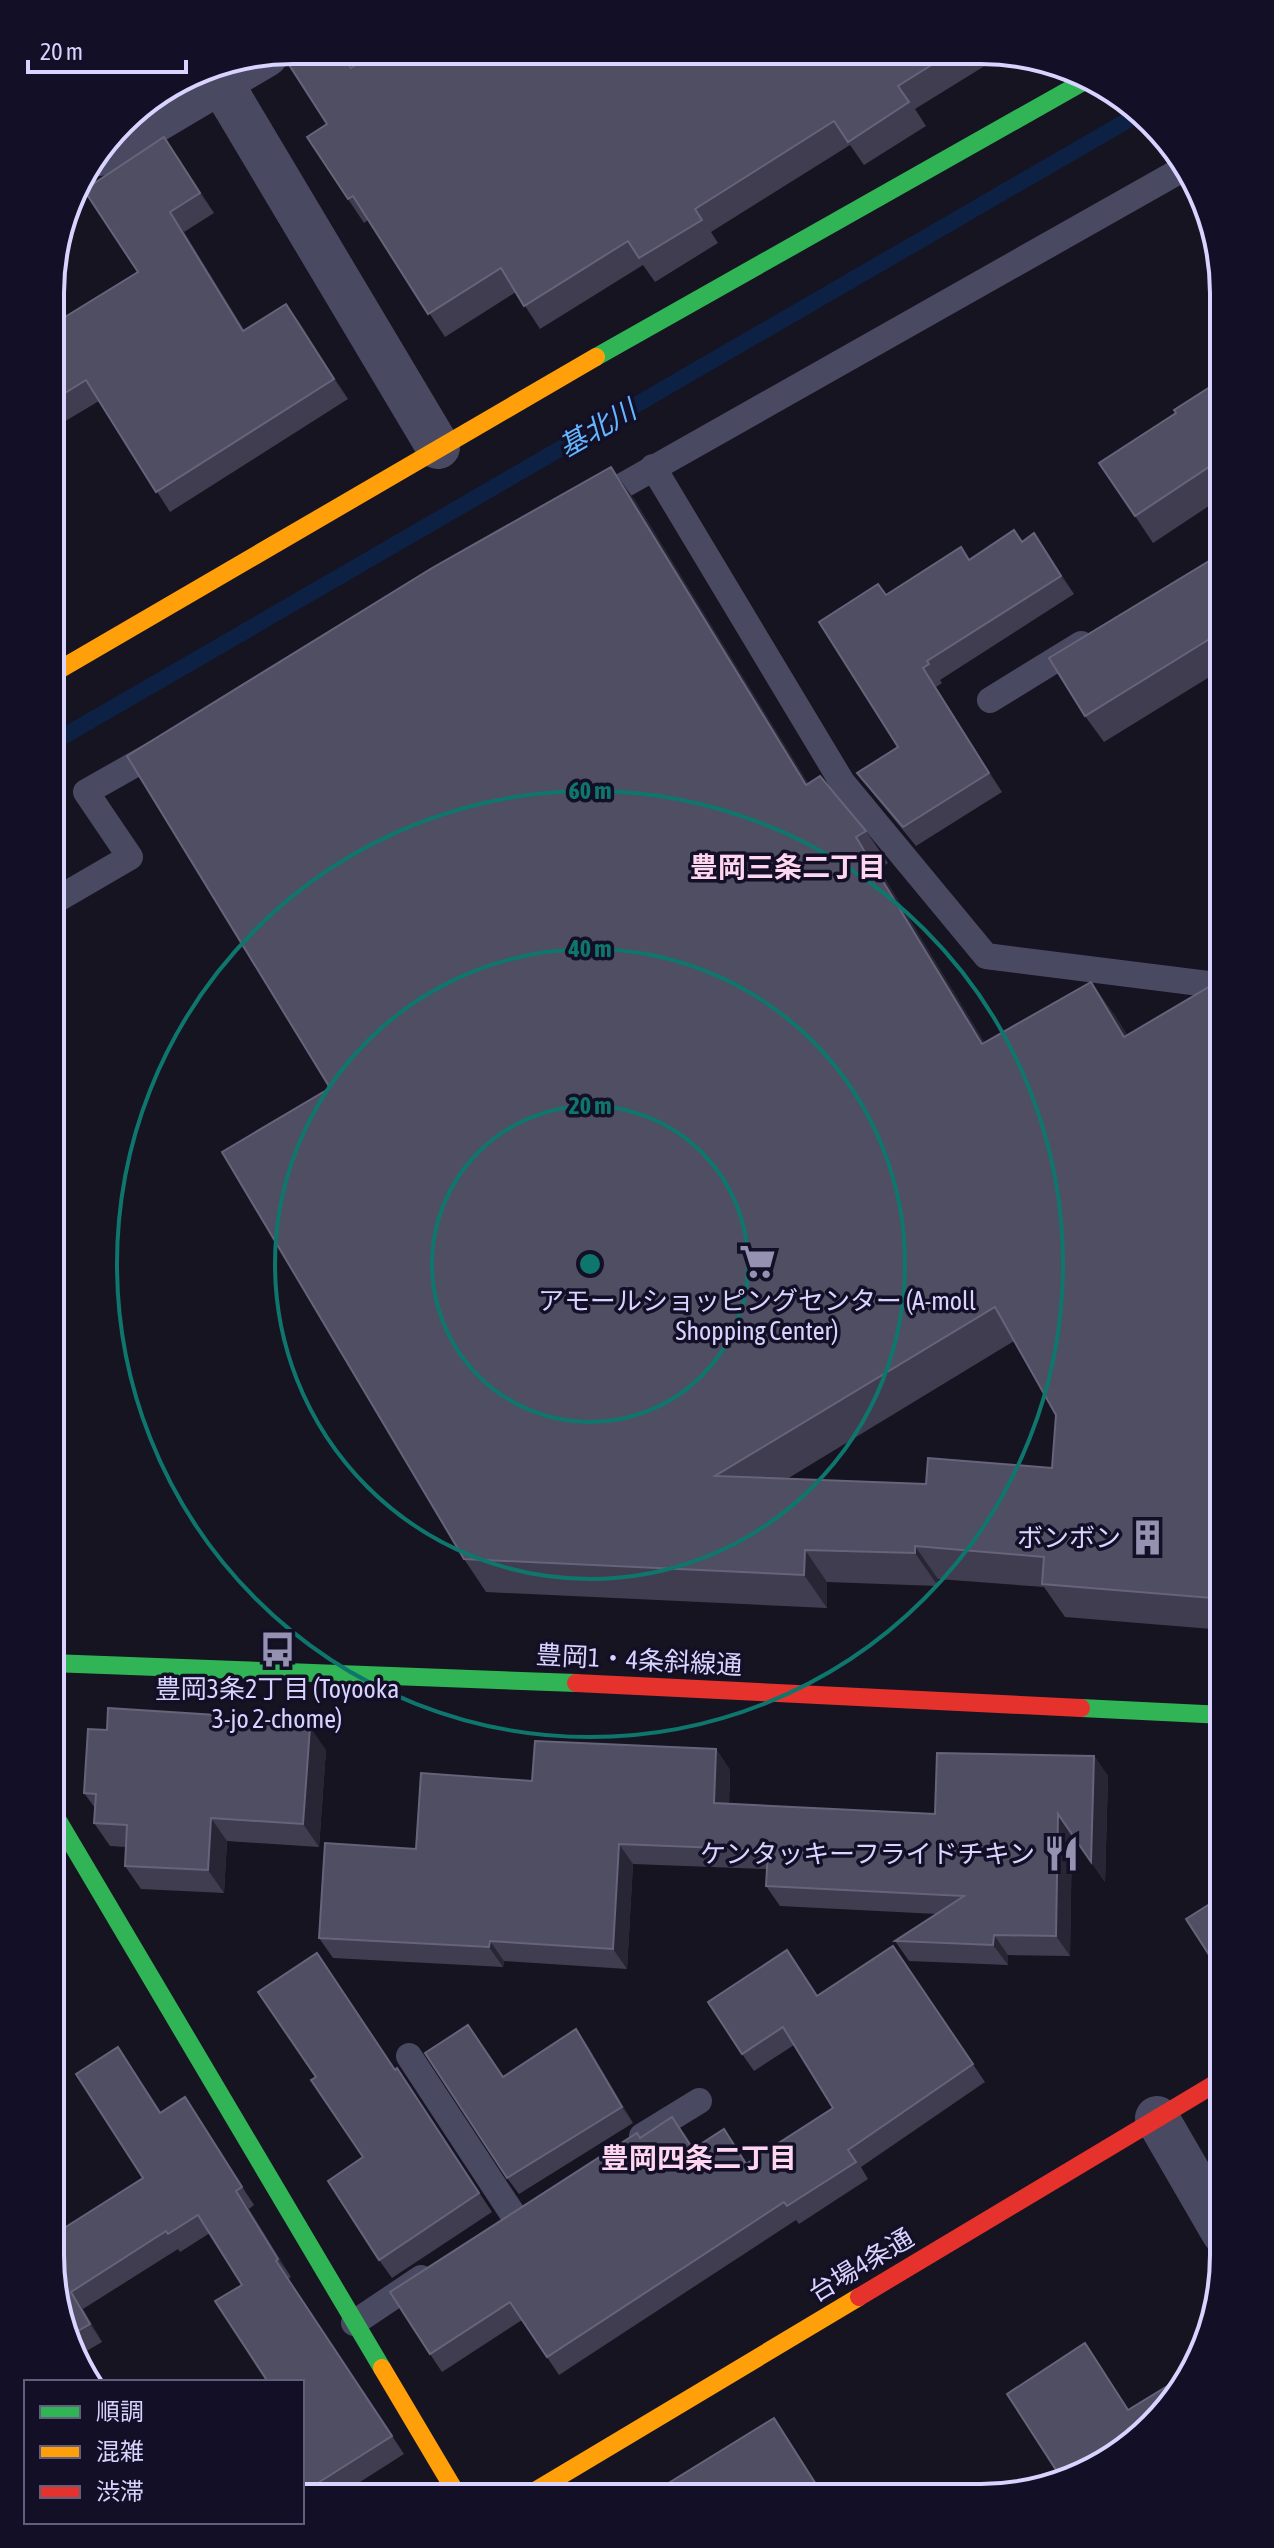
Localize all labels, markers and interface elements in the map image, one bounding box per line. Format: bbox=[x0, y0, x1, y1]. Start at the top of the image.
scale bar bbox=[28, 24, 186, 74]
text: 20 m bbox=[40, 38, 83, 65]
water label: 基北川 bbox=[553, 392, 644, 463]
text: 60 m bbox=[568, 777, 612, 804]
district label: 豊岡三条二丁目 bbox=[690, 851, 886, 883]
text: 40 m bbox=[567, 935, 612, 962]
text: 20 m bbox=[568, 1092, 612, 1119]
supermarket icon: アモールショッピングセンター (A-moll Shopping Center) bbox=[738, 1243, 776, 1281]
centre of rings bbox=[576, 1250, 604, 1278]
place label: アモールショッピングセンター (A-moll Shopping Center) bbox=[538, 1286, 976, 1346]
building icon: ボンボン bbox=[1128, 1519, 1166, 1557]
place label: ボンボン bbox=[1017, 1523, 1121, 1553]
bus stop icon: 豊岡3条2丁目 (Toyooka 3-jo 2-chome) bbox=[258, 1631, 296, 1669]
street label: 豊岡1・4条斜線通 bbox=[535, 1640, 743, 1680]
place label: 豊岡3条2丁目 (Toyooka 3-jo 2-chome) bbox=[155, 1674, 399, 1734]
restaurant icon: ケンタッキーフライドチキン bbox=[1042, 1835, 1080, 1873]
place label: ケンタッキーフライドチキン bbox=[700, 1839, 1035, 1869]
district label: 豊岡四条二丁目 bbox=[601, 2142, 797, 2174]
street label: 台場4条通 bbox=[803, 2222, 919, 2308]
legend bbox=[24, 2380, 304, 2524]
text: 順調 bbox=[96, 2398, 144, 2425]
text: 混雑 bbox=[96, 2438, 144, 2465]
text: 渋滞 bbox=[96, 2478, 144, 2505]

